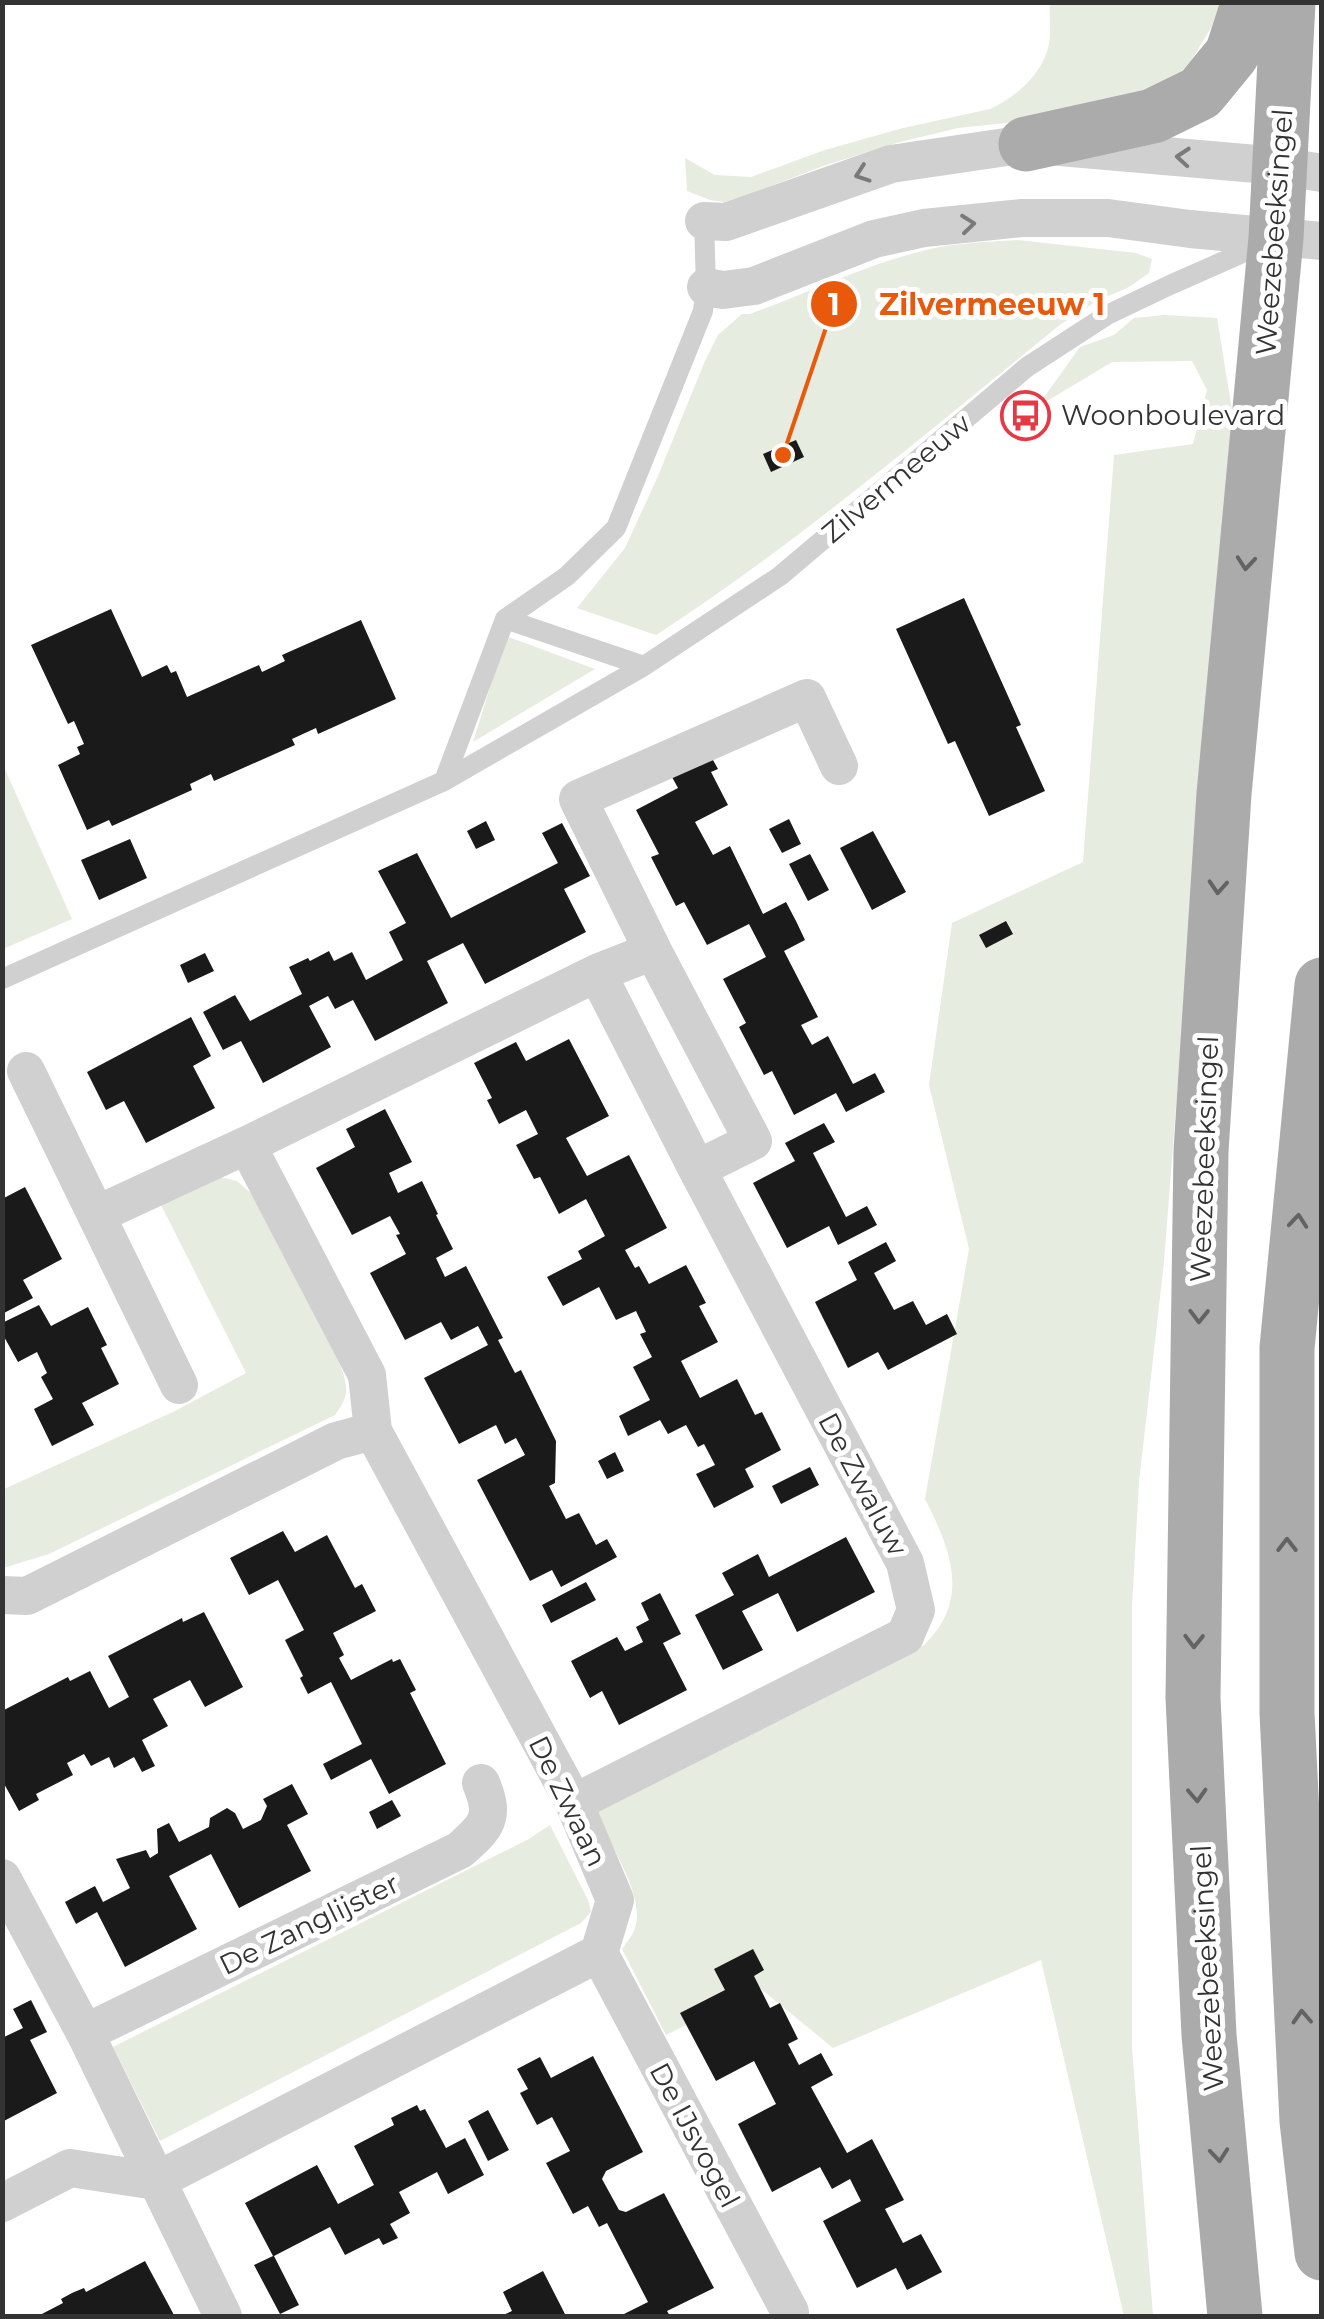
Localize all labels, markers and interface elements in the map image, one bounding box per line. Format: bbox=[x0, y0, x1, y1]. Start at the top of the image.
street label: Weezebeeksingel bbox=[1248, 108, 1300, 356]
one-way arrow bbox=[1175, 147, 1191, 169]
one-way arrow bbox=[854, 162, 871, 182]
one-way arrow bbox=[961, 214, 977, 235]
callout: Zilvermeeuw 1 bbox=[809, 274, 1125, 334]
text: 1 bbox=[828, 286, 840, 323]
text: Zilvermeeuw 1 bbox=[879, 286, 1105, 323]
bus stop icon: Woonboulevard bbox=[1000, 389, 1052, 441]
place label: Woonboulevard bbox=[1061, 398, 1285, 432]
street label: Zilvermeeuw bbox=[815, 406, 977, 550]
one-way arrow bbox=[1235, 555, 1257, 571]
one-way arrow bbox=[1208, 879, 1230, 895]
street label: Weezebeeksingel bbox=[1183, 1035, 1225, 1283]
one-way arrow bbox=[1287, 1213, 1309, 1229]
one-way arrow bbox=[1188, 1310, 1210, 1325]
street label: De Zwaluw bbox=[811, 1407, 915, 1562]
one-way arrow bbox=[1276, 1537, 1298, 1552]
one-way arrow bbox=[1183, 1634, 1204, 1650]
street label: De Zwaan bbox=[522, 1730, 614, 1872]
one-way arrow bbox=[1187, 1788, 1208, 1804]
street label: Weezebeeksingel bbox=[1184, 1844, 1230, 2092]
street label: De Zanglijster bbox=[214, 1866, 404, 1982]
one-way arrow bbox=[1292, 2008, 1313, 2024]
street label: De IJsvogel bbox=[643, 2057, 747, 2213]
one-way arrow bbox=[1208, 2147, 1229, 2163]

